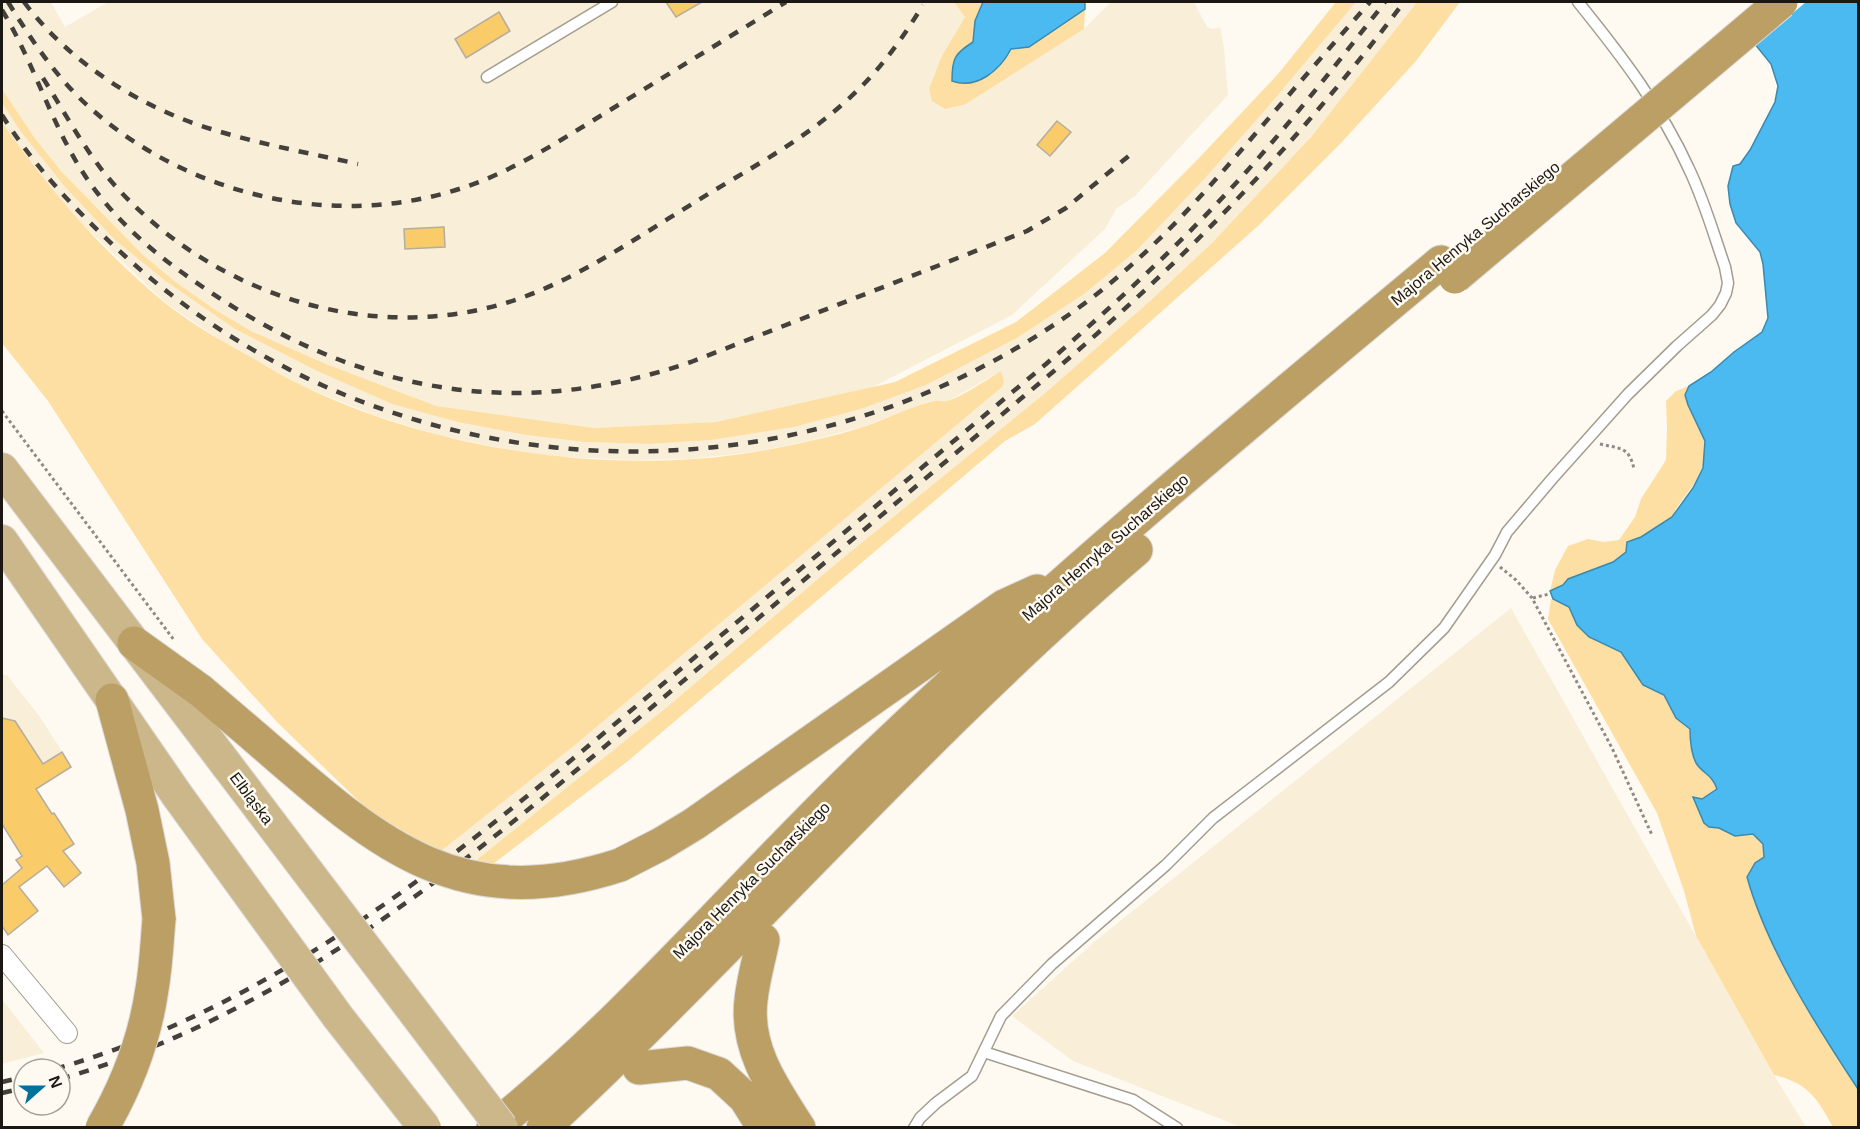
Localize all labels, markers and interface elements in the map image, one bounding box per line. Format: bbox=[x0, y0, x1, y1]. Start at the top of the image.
street label: Majora Henryka Sucharskiego bbox=[1388, 158, 1563, 309]
street label: Majora Henryka Sucharskiego bbox=[1019, 471, 1192, 624]
street label: Elbląska bbox=[227, 769, 277, 828]
street label: Majora Henryka Sucharskiego bbox=[670, 799, 833, 962]
north arrow bbox=[12, 1057, 72, 1117]
text: N bbox=[46, 1073, 66, 1090]

